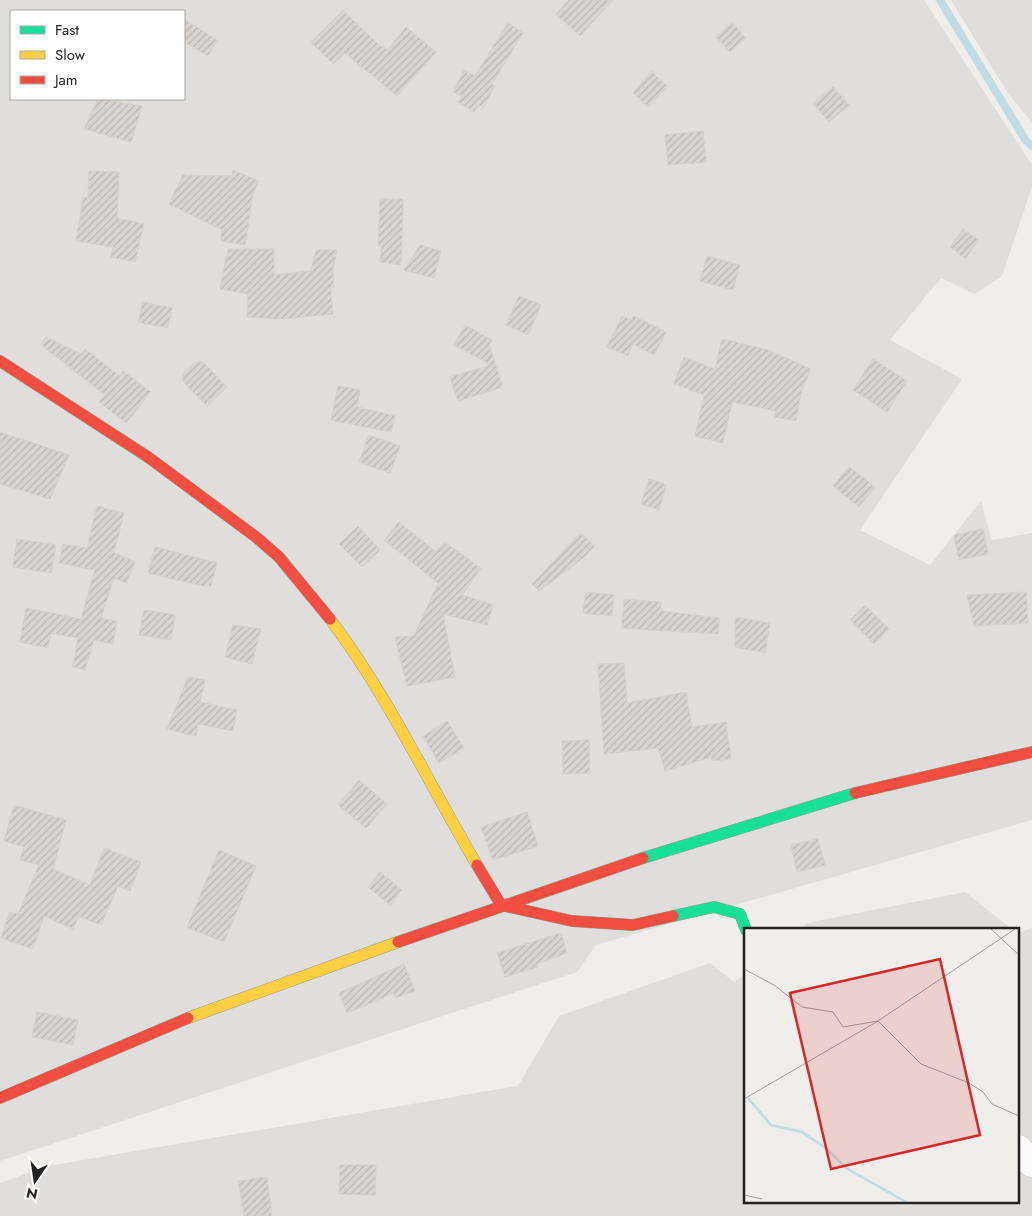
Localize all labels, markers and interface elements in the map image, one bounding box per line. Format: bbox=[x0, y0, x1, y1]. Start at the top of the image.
legend bbox=[10, 10, 185, 100]
text: Fast bbox=[55, 19, 79, 41]
text: Slow bbox=[55, 44, 86, 66]
text: Jam bbox=[53, 69, 78, 91]
inset map bbox=[744, 928, 1020, 1204]
north arrow bbox=[10, 1156, 60, 1206]
text: N bbox=[24, 1183, 40, 1205]

